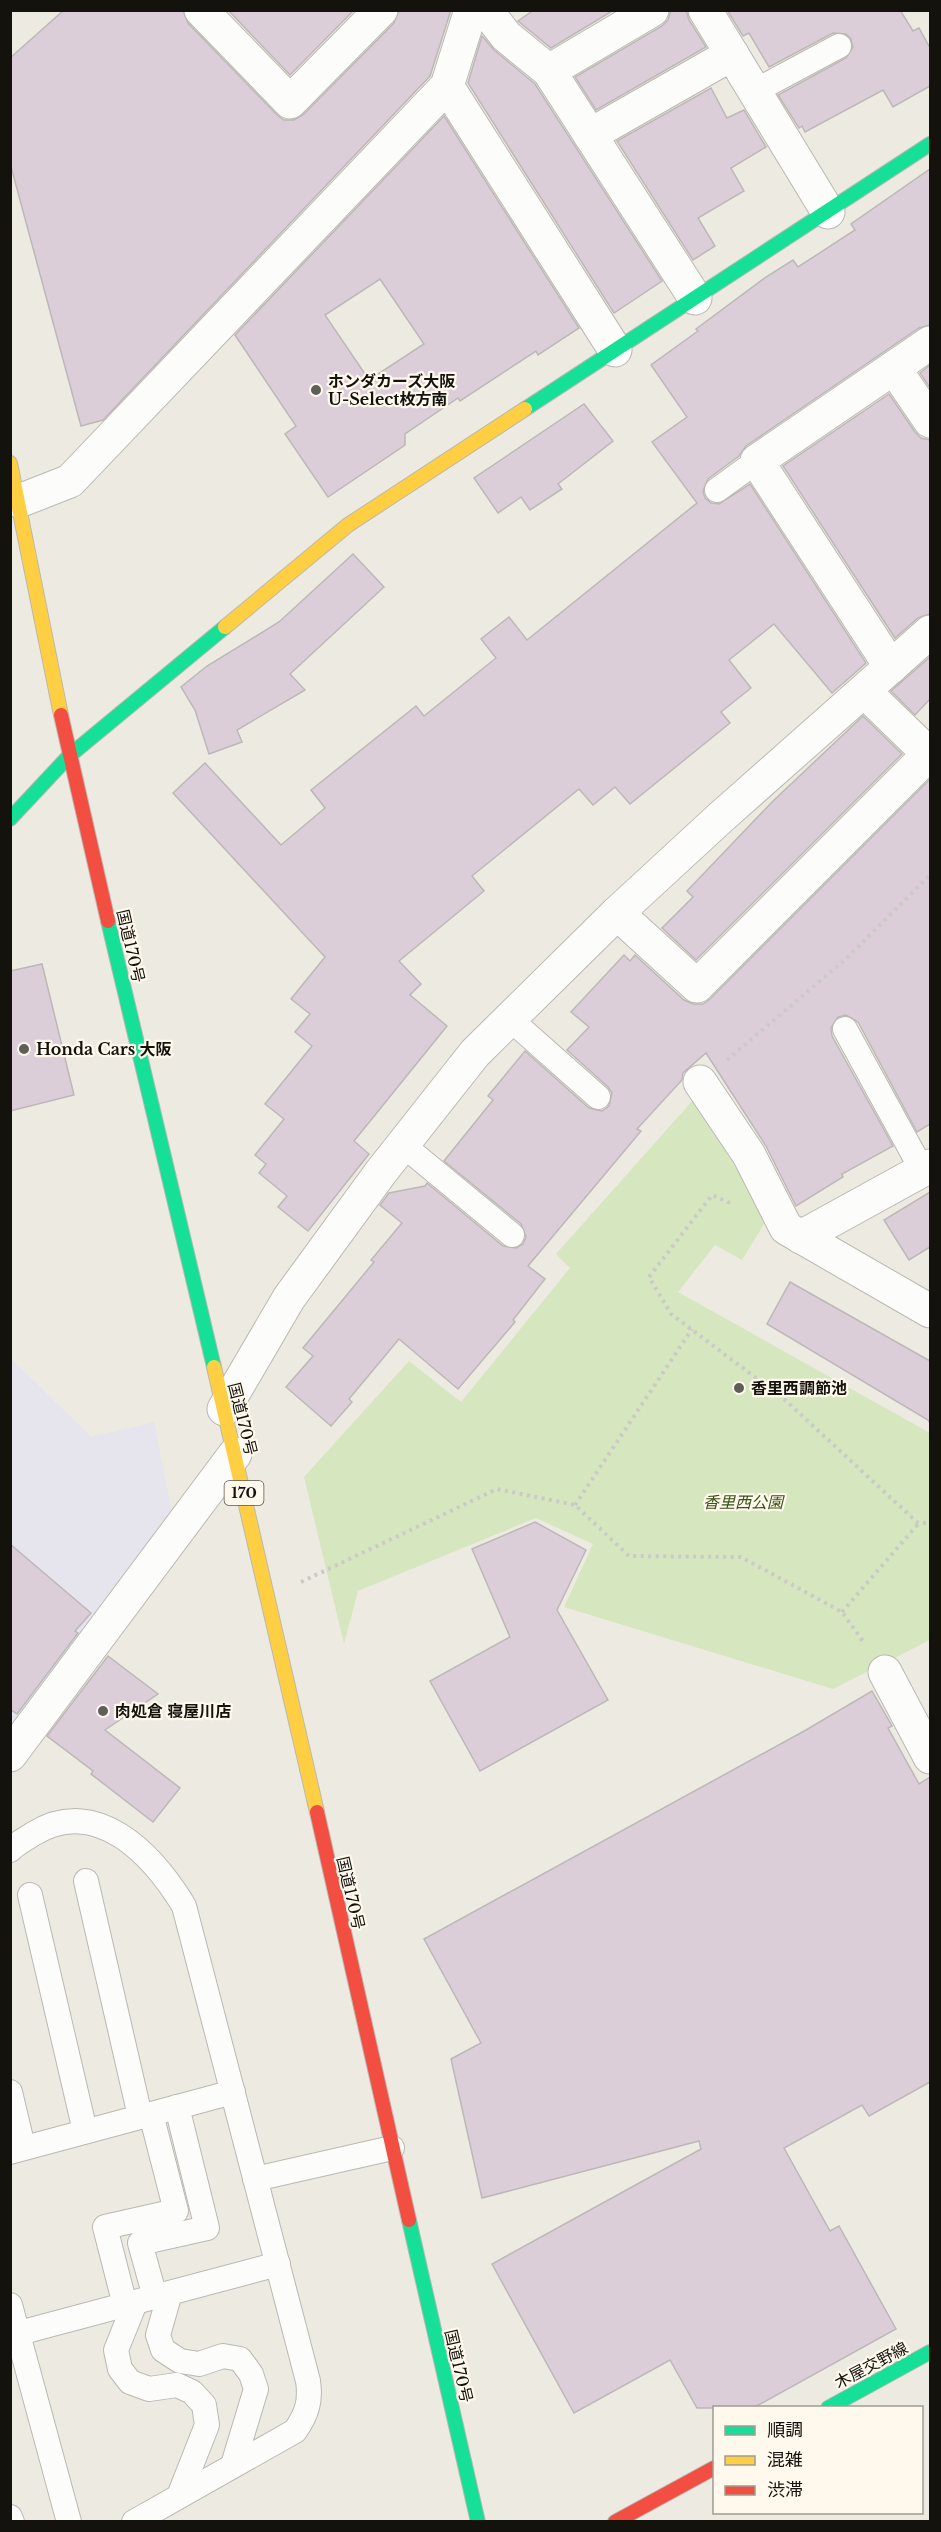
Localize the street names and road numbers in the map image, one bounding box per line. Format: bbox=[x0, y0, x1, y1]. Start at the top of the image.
street label: 国道170号 bbox=[113, 907, 149, 985]
street label: 国道170号 bbox=[224, 1380, 262, 1458]
road number: 170 bbox=[224, 1481, 264, 1505]
street label: 国道170号 bbox=[333, 1854, 369, 1932]
street label: 国道170号 bbox=[441, 2327, 477, 2405]
street label: 木屋交野線 bbox=[831, 2337, 911, 2393]

